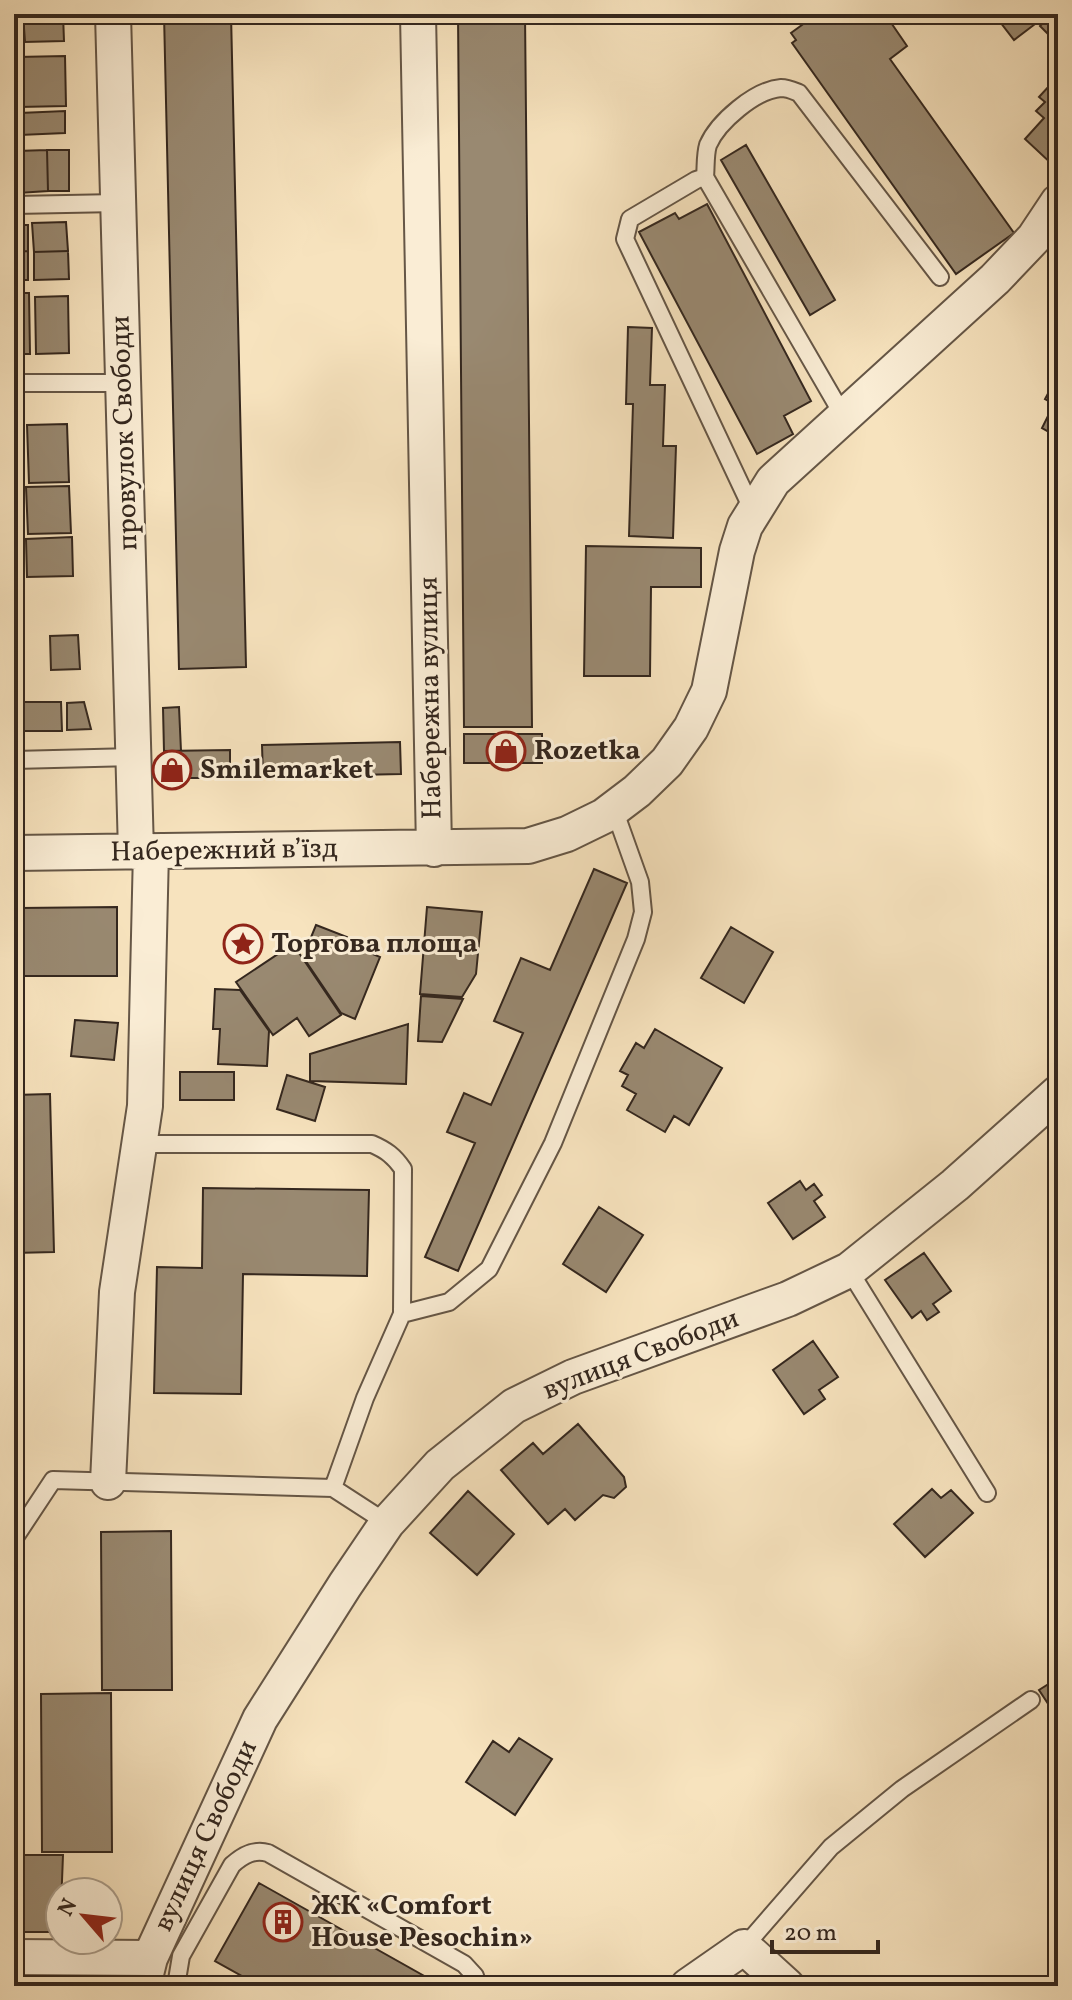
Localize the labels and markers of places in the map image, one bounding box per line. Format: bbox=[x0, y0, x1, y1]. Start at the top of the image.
shop icon: Rozetka bbox=[485, 730, 527, 772]
place label: Rozetka bbox=[534, 732, 641, 771]
shop icon: Smilemarket bbox=[151, 749, 193, 791]
place label: Smilemarket bbox=[200, 751, 373, 790]
place icon: Торгова площа bbox=[222, 923, 264, 965]
place label: Торгова площа bbox=[271, 925, 478, 964]
place label: ЖК «Comfort House Pesochin» bbox=[311, 1887, 533, 1958]
building icon: ЖК «Comfort House Pesochin» bbox=[262, 1901, 304, 1943]

